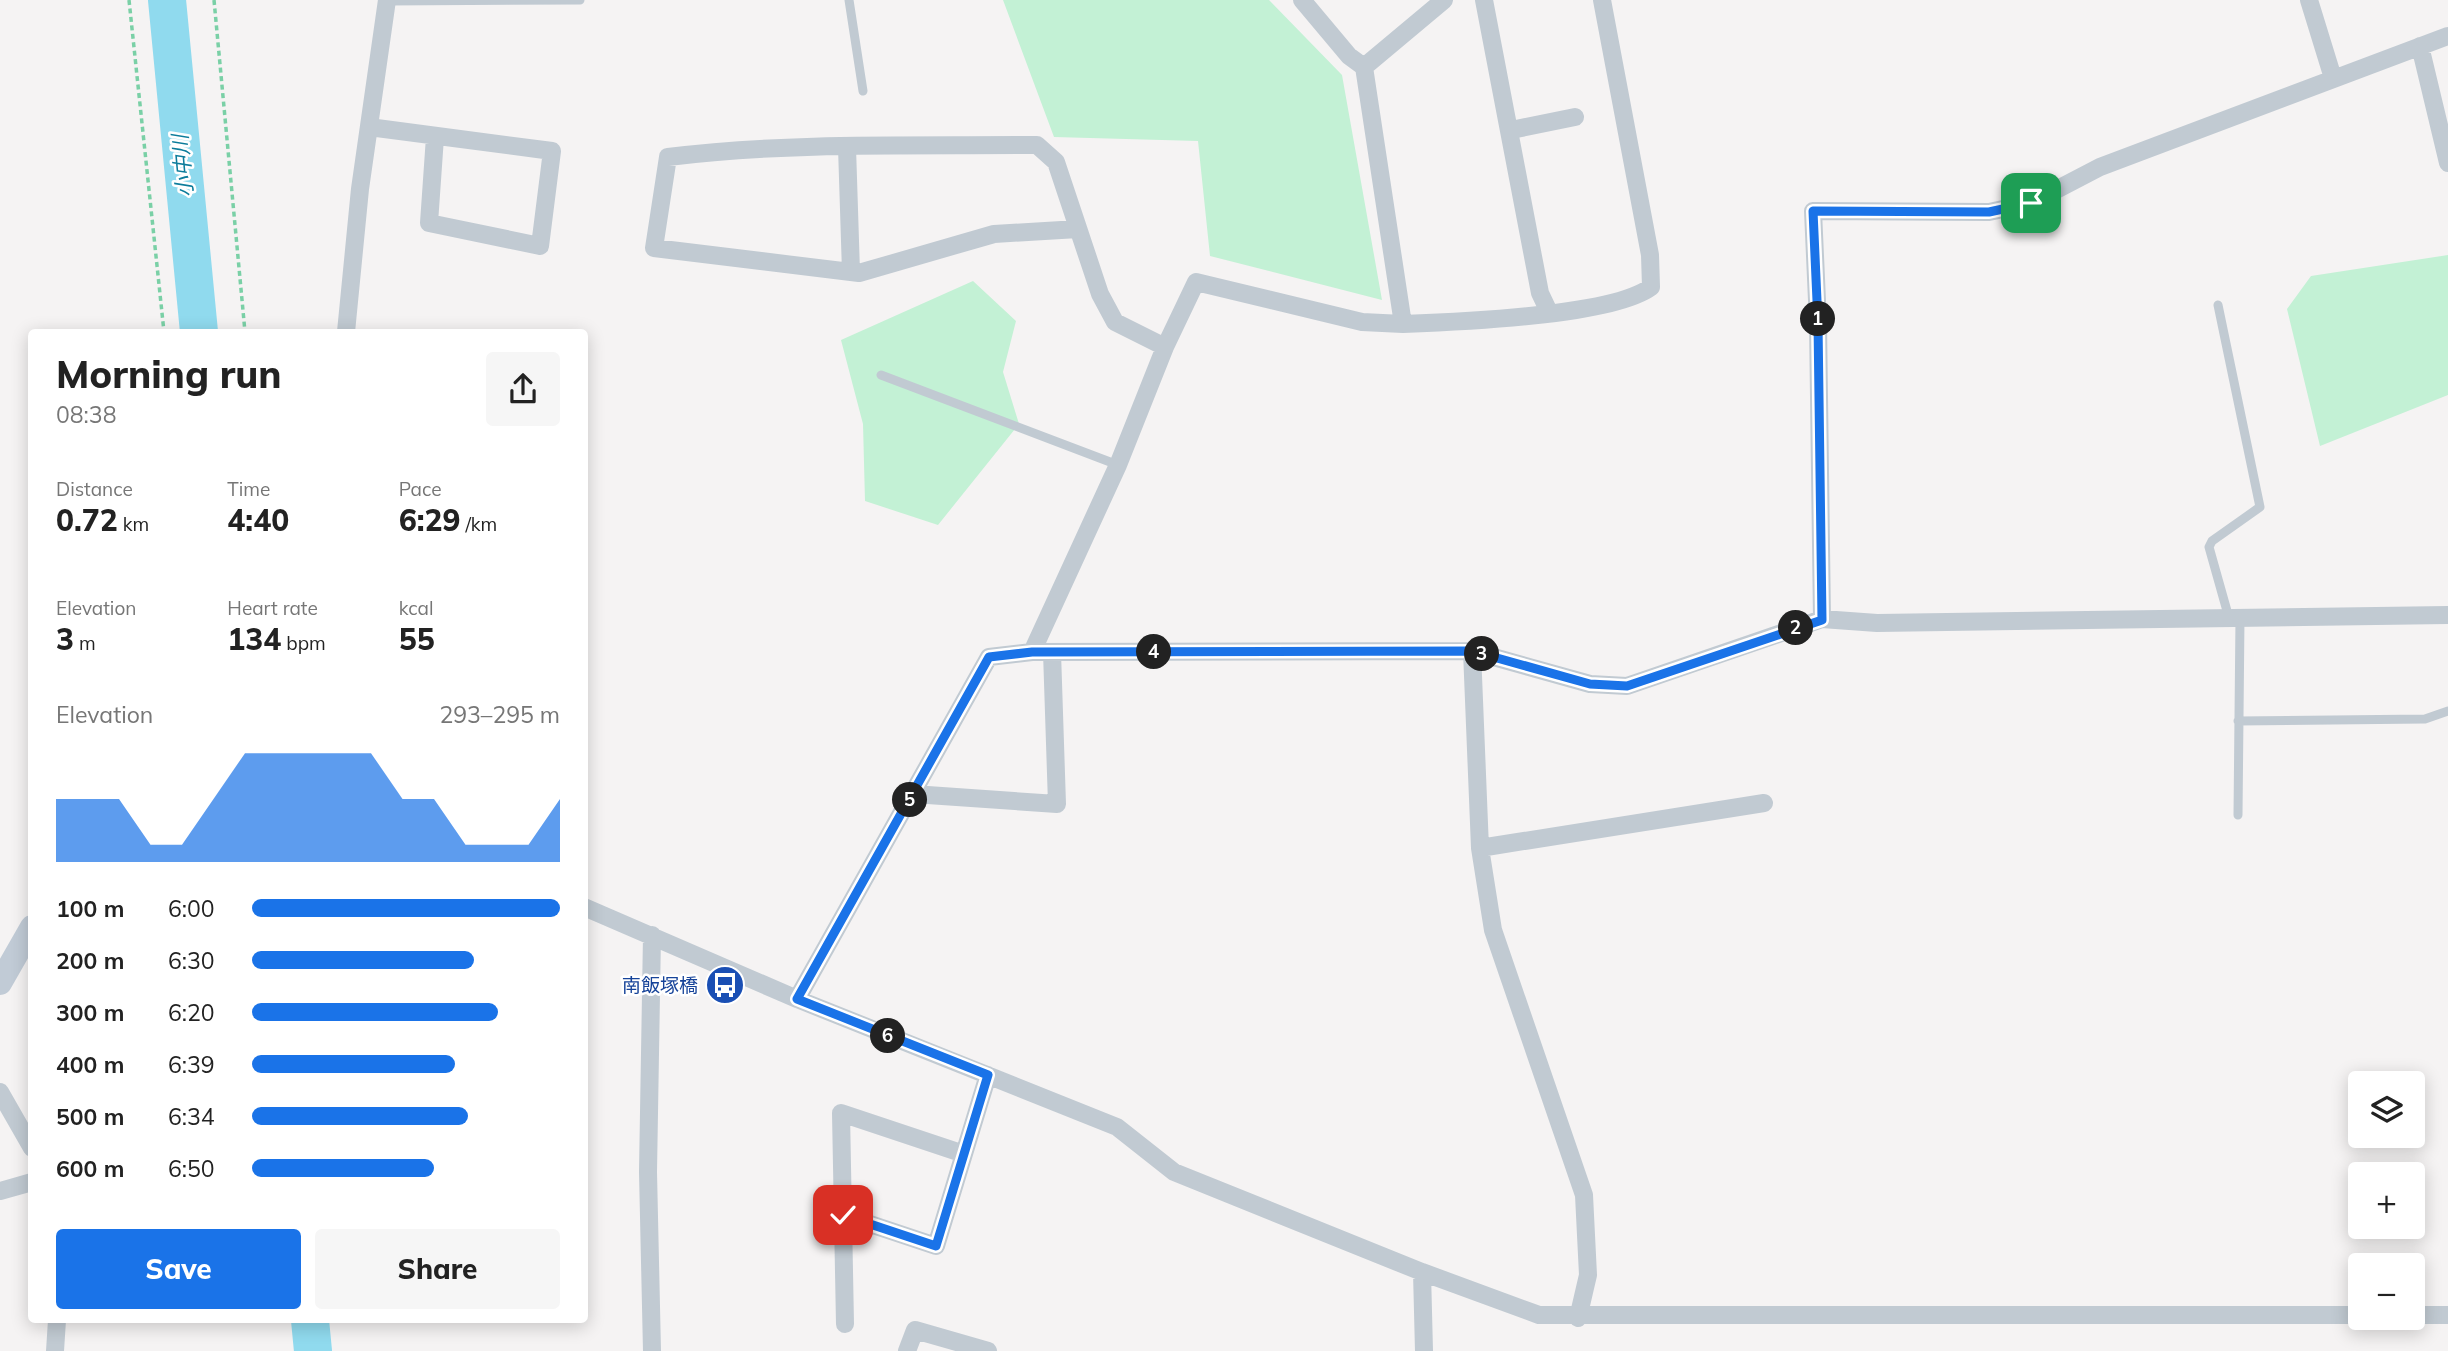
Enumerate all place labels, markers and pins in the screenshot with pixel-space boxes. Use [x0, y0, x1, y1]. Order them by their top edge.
pin [2001, 173, 2061, 233]
pin: 1 [1800, 302, 1836, 336]
pin: 2 [1778, 610, 1814, 646]
pin: 4 [1136, 634, 1172, 670]
pin: 3 [1464, 636, 1500, 672]
pin: 5 [892, 782, 928, 818]
bus stop icon: 南飯塚橋 [704, 964, 746, 1006]
place label: 南飯塚橋 [622, 973, 698, 997]
pin: 6 [870, 1018, 906, 1054]
pin [813, 1185, 873, 1245]

